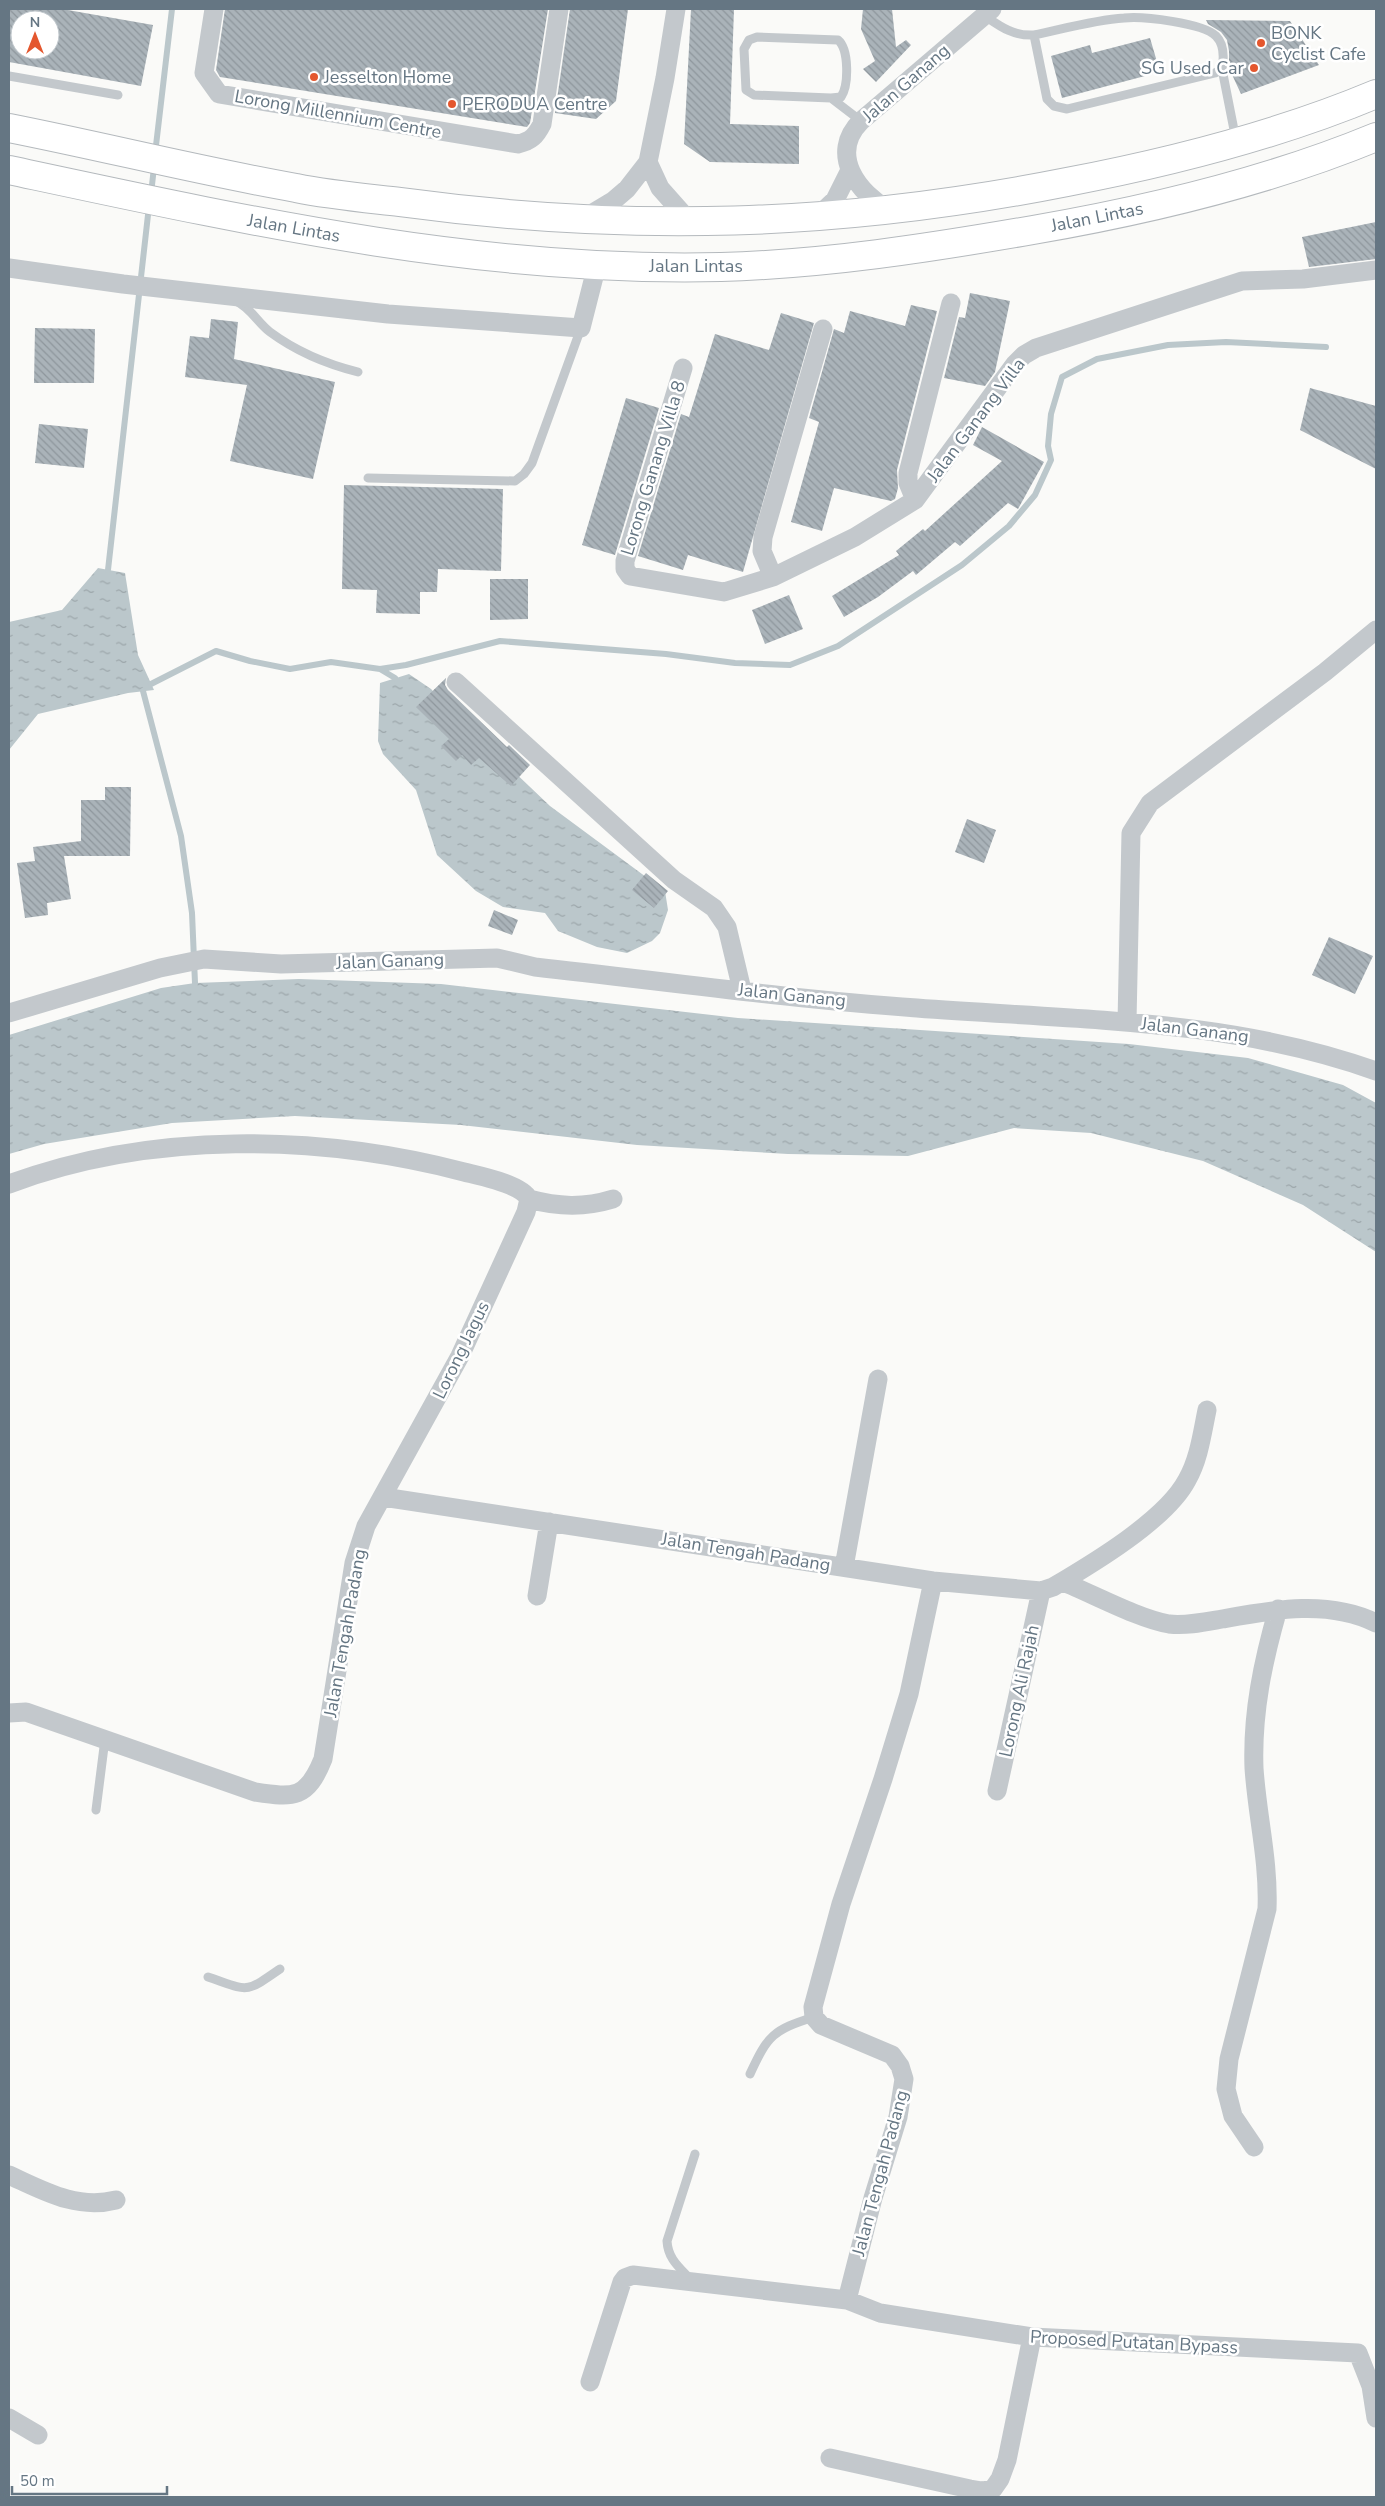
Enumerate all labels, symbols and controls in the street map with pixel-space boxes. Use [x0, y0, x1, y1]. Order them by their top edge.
north arrow [10, 10, 60, 60]
text: N [30, 13, 40, 32]
place label: BONK Cyclist Cafe [1271, 21, 1366, 66]
marker: BONK Cyclist Cafe [1255, 37, 1267, 49]
street label: Jalan Ganang [857, 38, 955, 128]
place label: SG Used Car [1141, 56, 1245, 80]
marker: SG Used Car [1248, 62, 1260, 74]
place label: Jesselton Home [323, 65, 451, 89]
marker: Jesselton Home [308, 71, 320, 83]
street label: Lorong Millennium Centre [233, 84, 443, 144]
place label: PERODUA Centre [462, 92, 607, 116]
marker: PERODUA Centre [446, 98, 458, 110]
street label: Jalan Lintas [1048, 196, 1145, 238]
street label: Jalan Lintas [245, 208, 342, 248]
street label: Jalan Lintas [648, 254, 743, 278]
street label: Jalan Ganang Villa [921, 353, 1031, 488]
street label: Lorong Ganang Villa 8 [615, 378, 691, 558]
street label: Jalan Ganang [334, 947, 445, 975]
street label: Jalan Ganang [736, 977, 847, 1013]
street label: Jalan Ganang [1139, 1011, 1250, 1049]
street label: Lorong Jagus [427, 1297, 495, 1403]
street label: Jalan Tengah Padang [659, 1527, 832, 1577]
street label: Jalan Tengah Padang [318, 1547, 372, 1720]
street label: Lorong Ali Rajah [993, 1623, 1045, 1759]
street label: Jalan Tengah Padang [846, 2087, 914, 2259]
street label: Proposed Putatan Bypass [1029, 2325, 1239, 2359]
scale bar [12, 2464, 168, 2496]
text: 50 m [20, 2471, 55, 2491]

